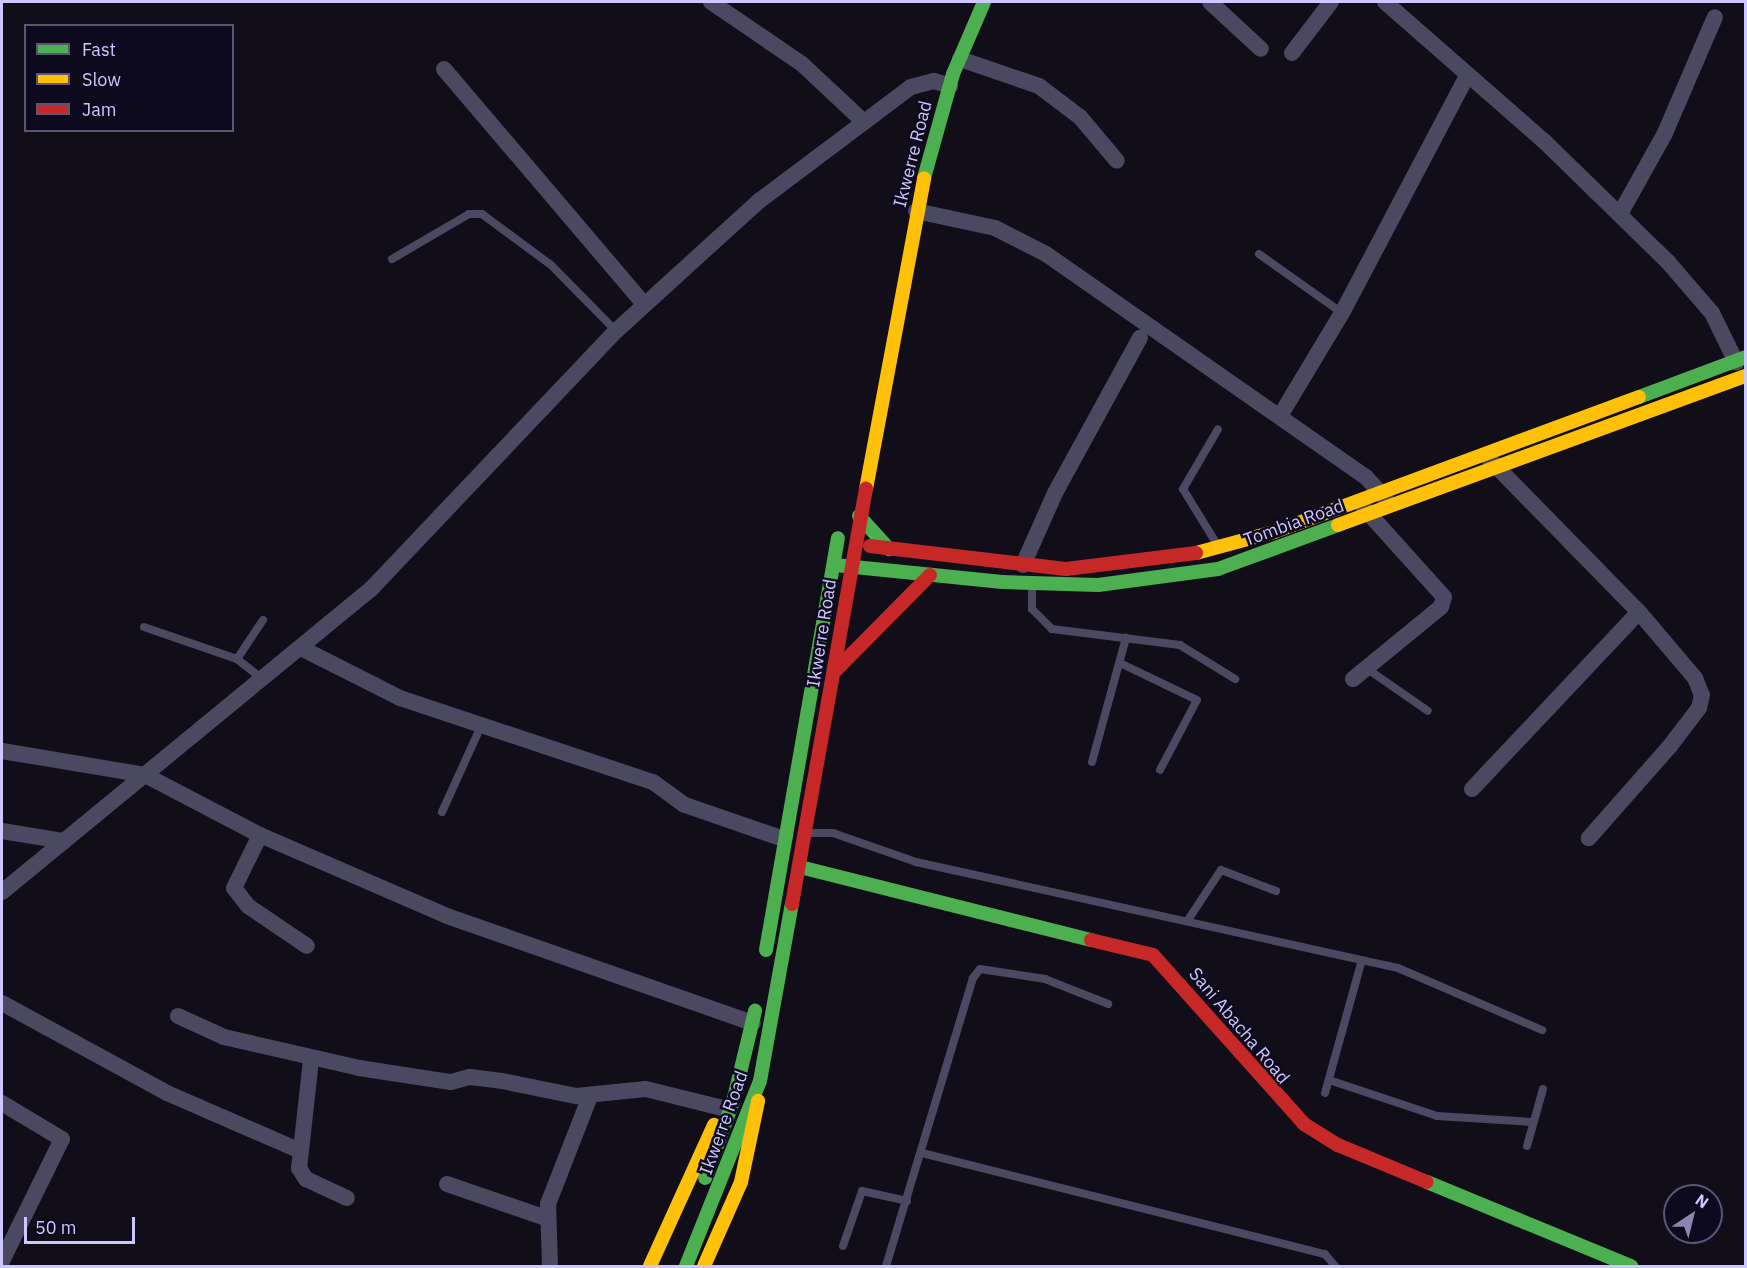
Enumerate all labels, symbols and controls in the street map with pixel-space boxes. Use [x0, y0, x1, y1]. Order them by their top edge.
legend [24, 24, 234, 132]
text: Fast [82, 38, 116, 61]
text: Slow [82, 68, 121, 91]
text: Jam [82, 98, 117, 121]
street label: Ikwerre Road [889, 99, 937, 209]
street label: Tombia Road [1241, 495, 1347, 551]
street label: Ikwerre Road [803, 578, 841, 688]
street label: Sani Abacha Road [1184, 963, 1294, 1089]
street label: Ikwerre Road [695, 1068, 753, 1178]
north arrow [1663, 1184, 1723, 1244]
text: N [1692, 1189, 1713, 1212]
scale bar [27, 1205, 138, 1243]
text: 50 m [35, 1216, 77, 1239]

